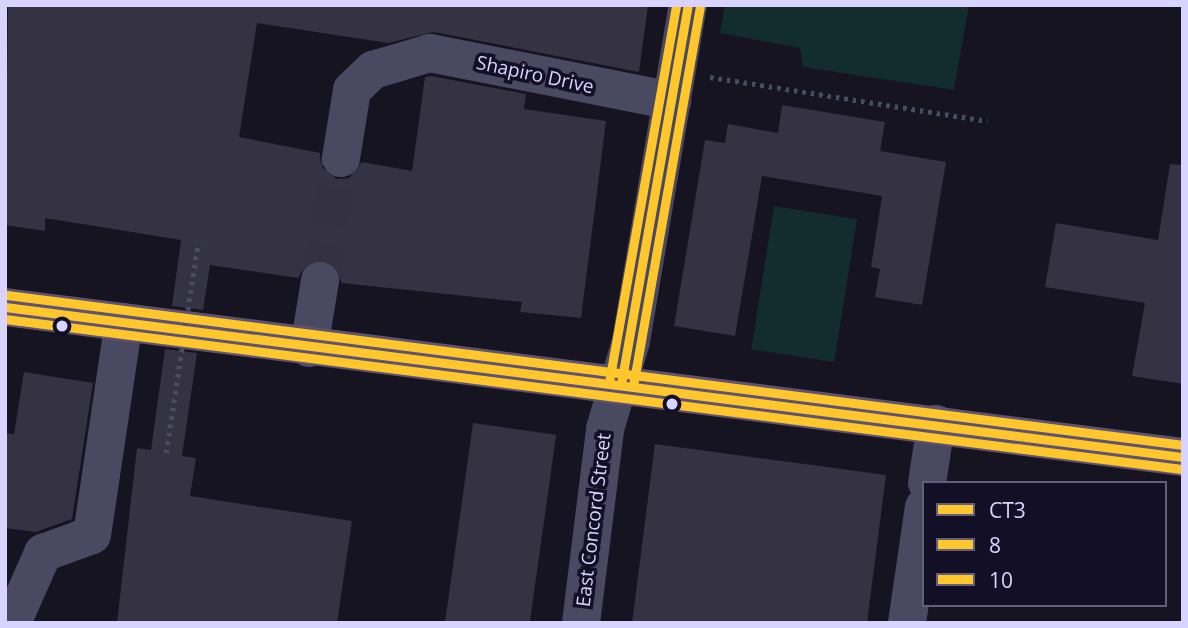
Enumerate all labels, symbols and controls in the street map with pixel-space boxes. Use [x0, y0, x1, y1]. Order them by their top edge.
street label: Shapiro Drive [474, 51, 596, 99]
unlabelled marker [55, 319, 69, 333]
unlabelled marker [665, 397, 679, 411]
street label: East Concord Street [572, 432, 616, 608]
legend [922, 481, 1167, 607]
text: CT3 [989, 496, 1026, 524]
text: 8 [989, 531, 1001, 559]
text: 10 [989, 566, 1013, 594]

